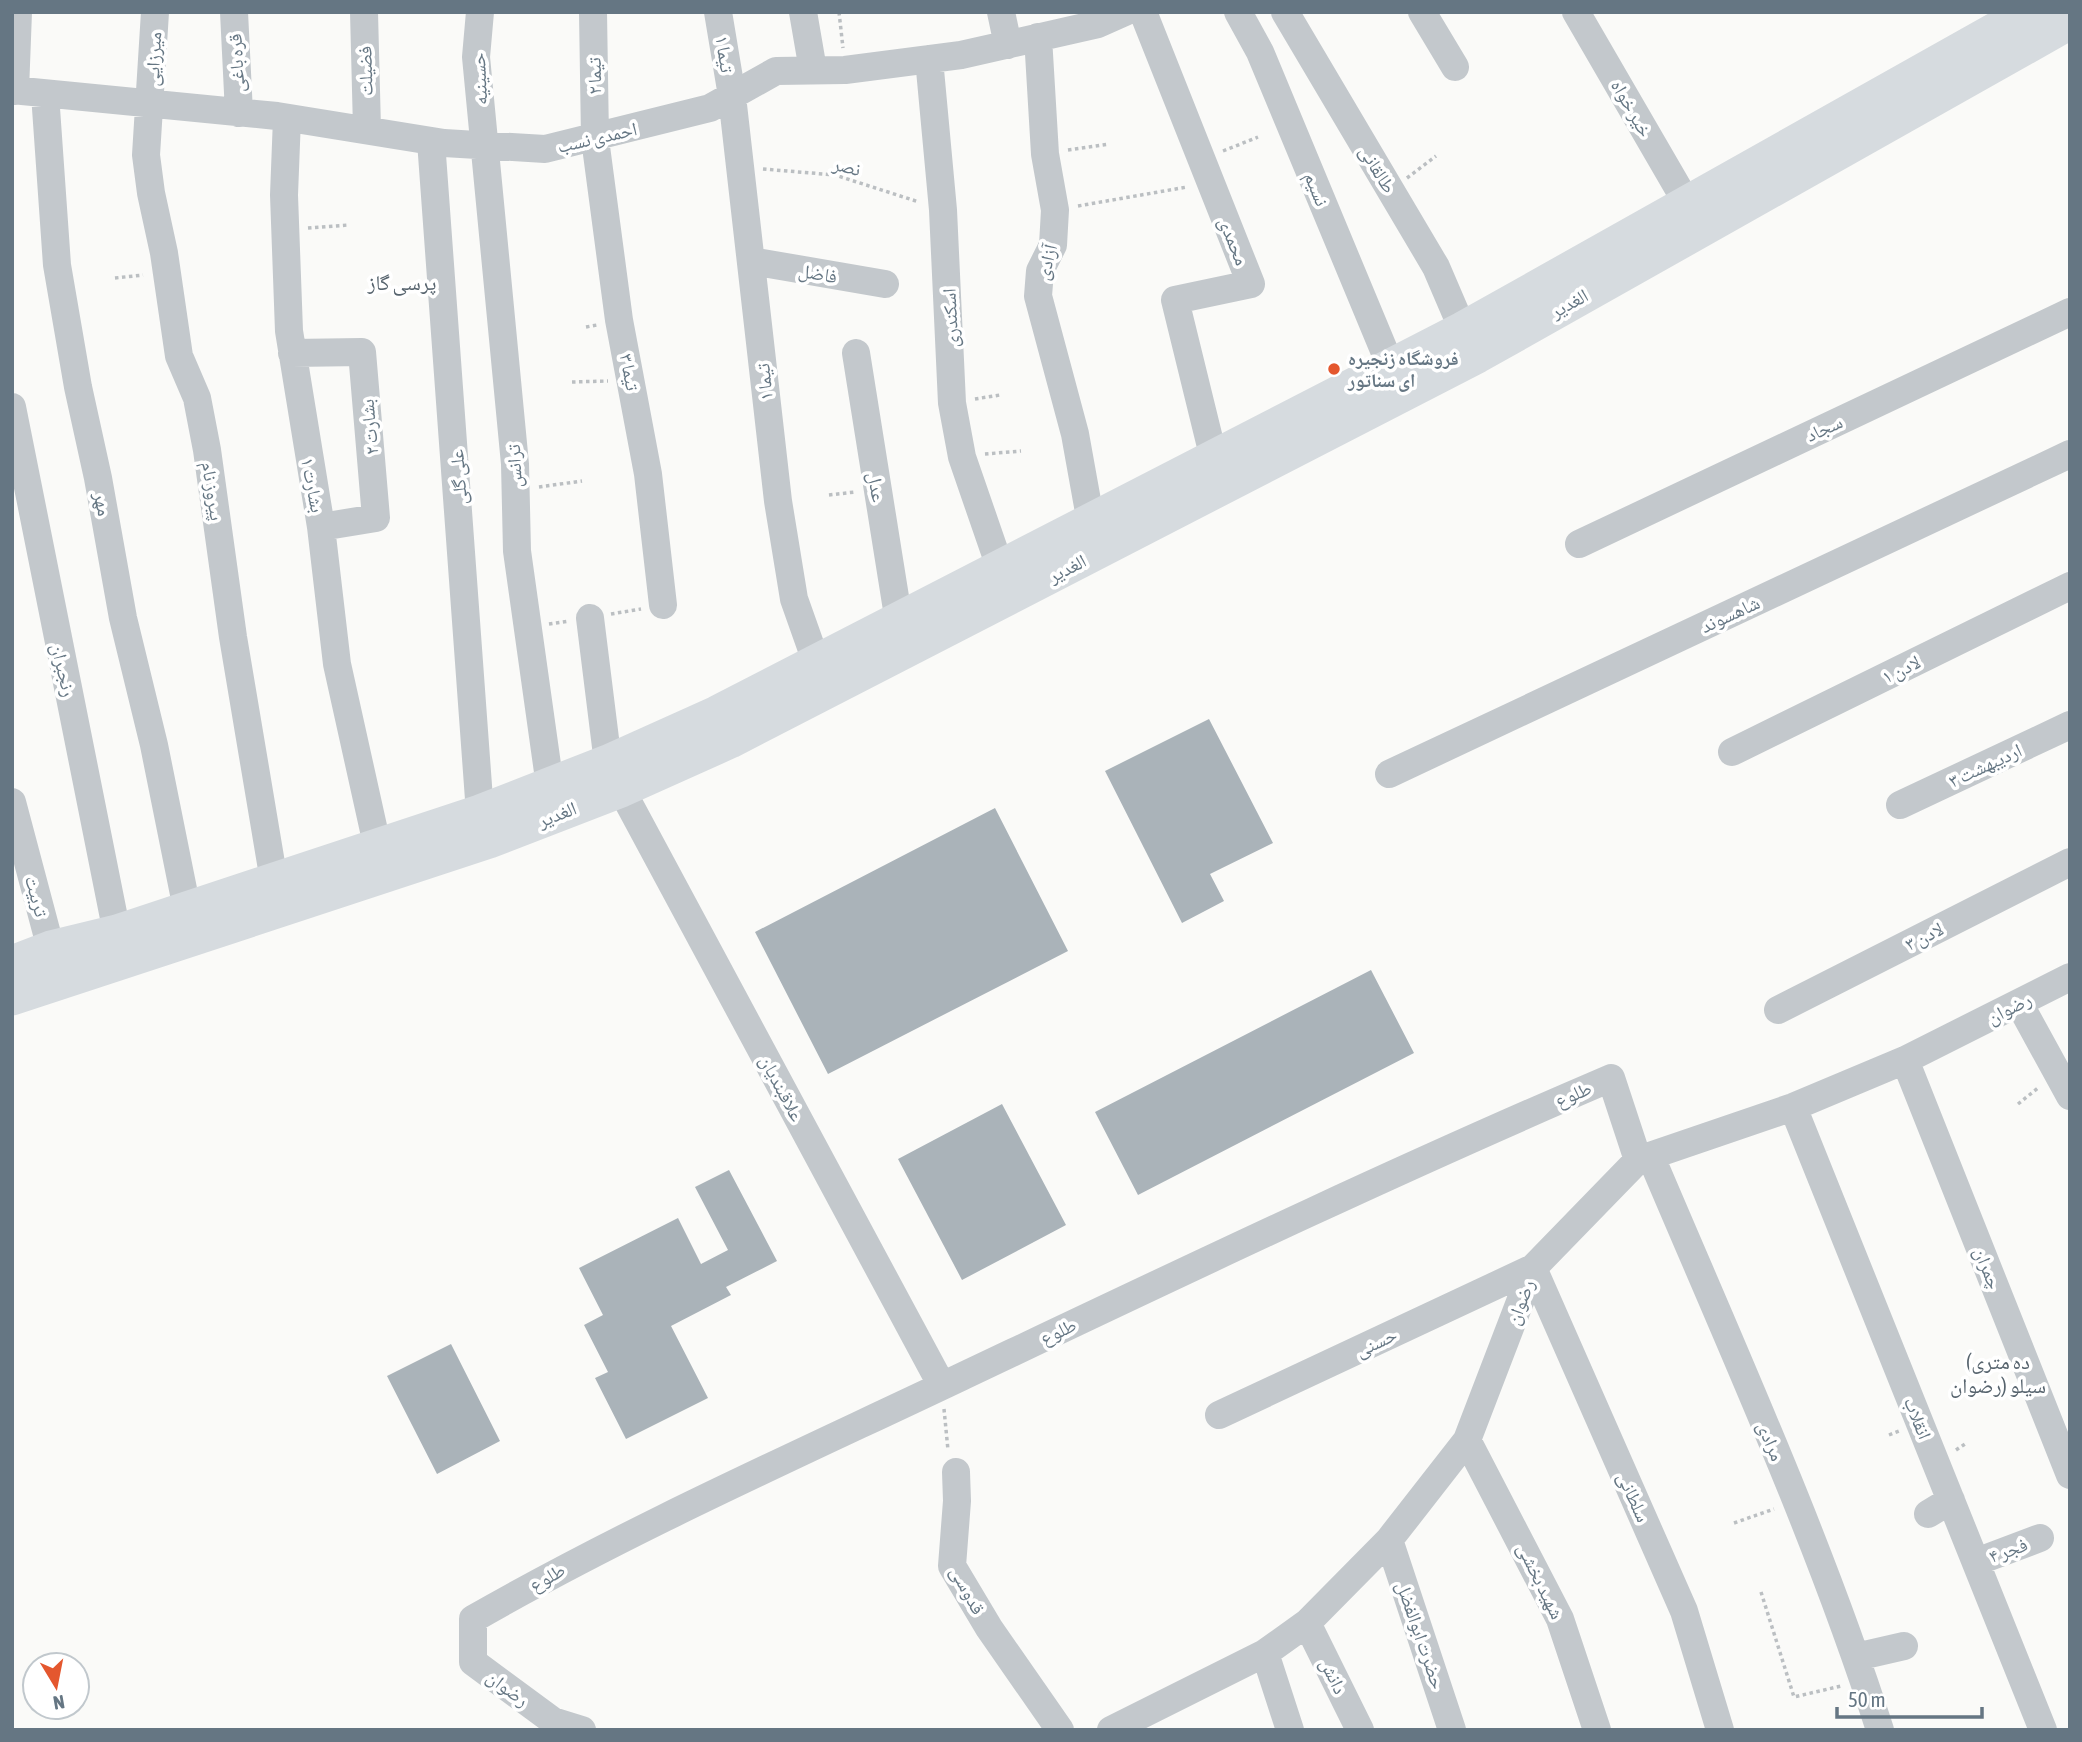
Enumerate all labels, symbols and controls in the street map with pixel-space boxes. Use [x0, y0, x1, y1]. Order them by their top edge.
street label: میرزایی [141, 31, 166, 87]
street label: قره باغی [223, 33, 250, 93]
street label: ۱ تیما [711, 34, 739, 75]
street label: فضیلت [353, 46, 377, 96]
street label: حسینیه [467, 52, 492, 106]
street label: تیما ۲ [583, 57, 606, 95]
street label: خیر خواه [1606, 75, 1657, 141]
street label: احمدی نسب [555, 117, 639, 158]
street label: طالقانی [1354, 141, 1401, 197]
street label: نصر [830, 152, 863, 181]
street label: نسیم [1298, 169, 1334, 210]
street label: محمدی [1214, 214, 1254, 269]
street label: آزادی [1031, 241, 1063, 282]
street label: فاضل [797, 259, 839, 288]
district label: پرسی گاز [367, 270, 436, 296]
street label: الغدیر [1545, 284, 1592, 324]
street label: اسکندری [937, 288, 964, 348]
place label: فروشگاه زنجیره ای سناتور [1347, 347, 1459, 392]
street label: تیما ۳ [615, 352, 644, 393]
marker: فروشگاه زنجیره ای سناتور [1326, 361, 1342, 377]
street label: تیما ۱ [751, 362, 777, 402]
street label: بشارت ۲ [356, 398, 383, 456]
street label: سجاد [1802, 410, 1846, 446]
street label: ترانس [502, 443, 527, 488]
street label: علی گلی [445, 448, 472, 505]
street label: بشارت ۱ [296, 456, 329, 515]
street label: پیروز نام [195, 460, 228, 522]
street label: عدل [863, 471, 890, 504]
street label: مهر [89, 489, 116, 518]
street label: الغدیر [1043, 549, 1090, 588]
street label: شاهسوند [1697, 591, 1763, 638]
street label: رنجبران [46, 641, 81, 699]
street label: لادن ۱ [1878, 650, 1924, 689]
street label: اردیبهشت ۳ [1945, 738, 2026, 792]
street label: الغدیر [534, 797, 580, 833]
street label: تربیت [20, 873, 53, 920]
street label: لادن ۳ [1901, 917, 1947, 956]
street label: رضوان [1983, 988, 2035, 1029]
street label: علاقبندیان [755, 1051, 809, 1126]
street label: طلوع [1551, 1077, 1595, 1112]
street label: چمران [1969, 1244, 2006, 1293]
street label: رضوان [1501, 1276, 1540, 1328]
street label: طلوع [1036, 1313, 1080, 1350]
street label: حسنی [1352, 1323, 1401, 1362]
district label: (ده متری سیلو (رضوان [1950, 1349, 2046, 1398]
street label: انقلاب [1899, 1394, 1936, 1442]
street label: مرادی [1752, 1418, 1789, 1464]
street label: سلطانی [1612, 1469, 1655, 1526]
street label: فجر ۴ [1986, 1533, 2031, 1568]
street label: شهید بخشی [1512, 1539, 1569, 1623]
street label: طلوع [525, 1558, 569, 1597]
street label: قدوسی [945, 1562, 990, 1618]
street label: حضرت ابوالفضل [1391, 1578, 1450, 1692]
north arrow [21, 1651, 91, 1721]
street label: دانش [1315, 1655, 1352, 1698]
street label: رضوان [482, 1665, 533, 1712]
scale bar [1837, 1676, 1982, 1720]
text: 50 m [1848, 1687, 1886, 1711]
text: N [52, 1691, 66, 1715]

